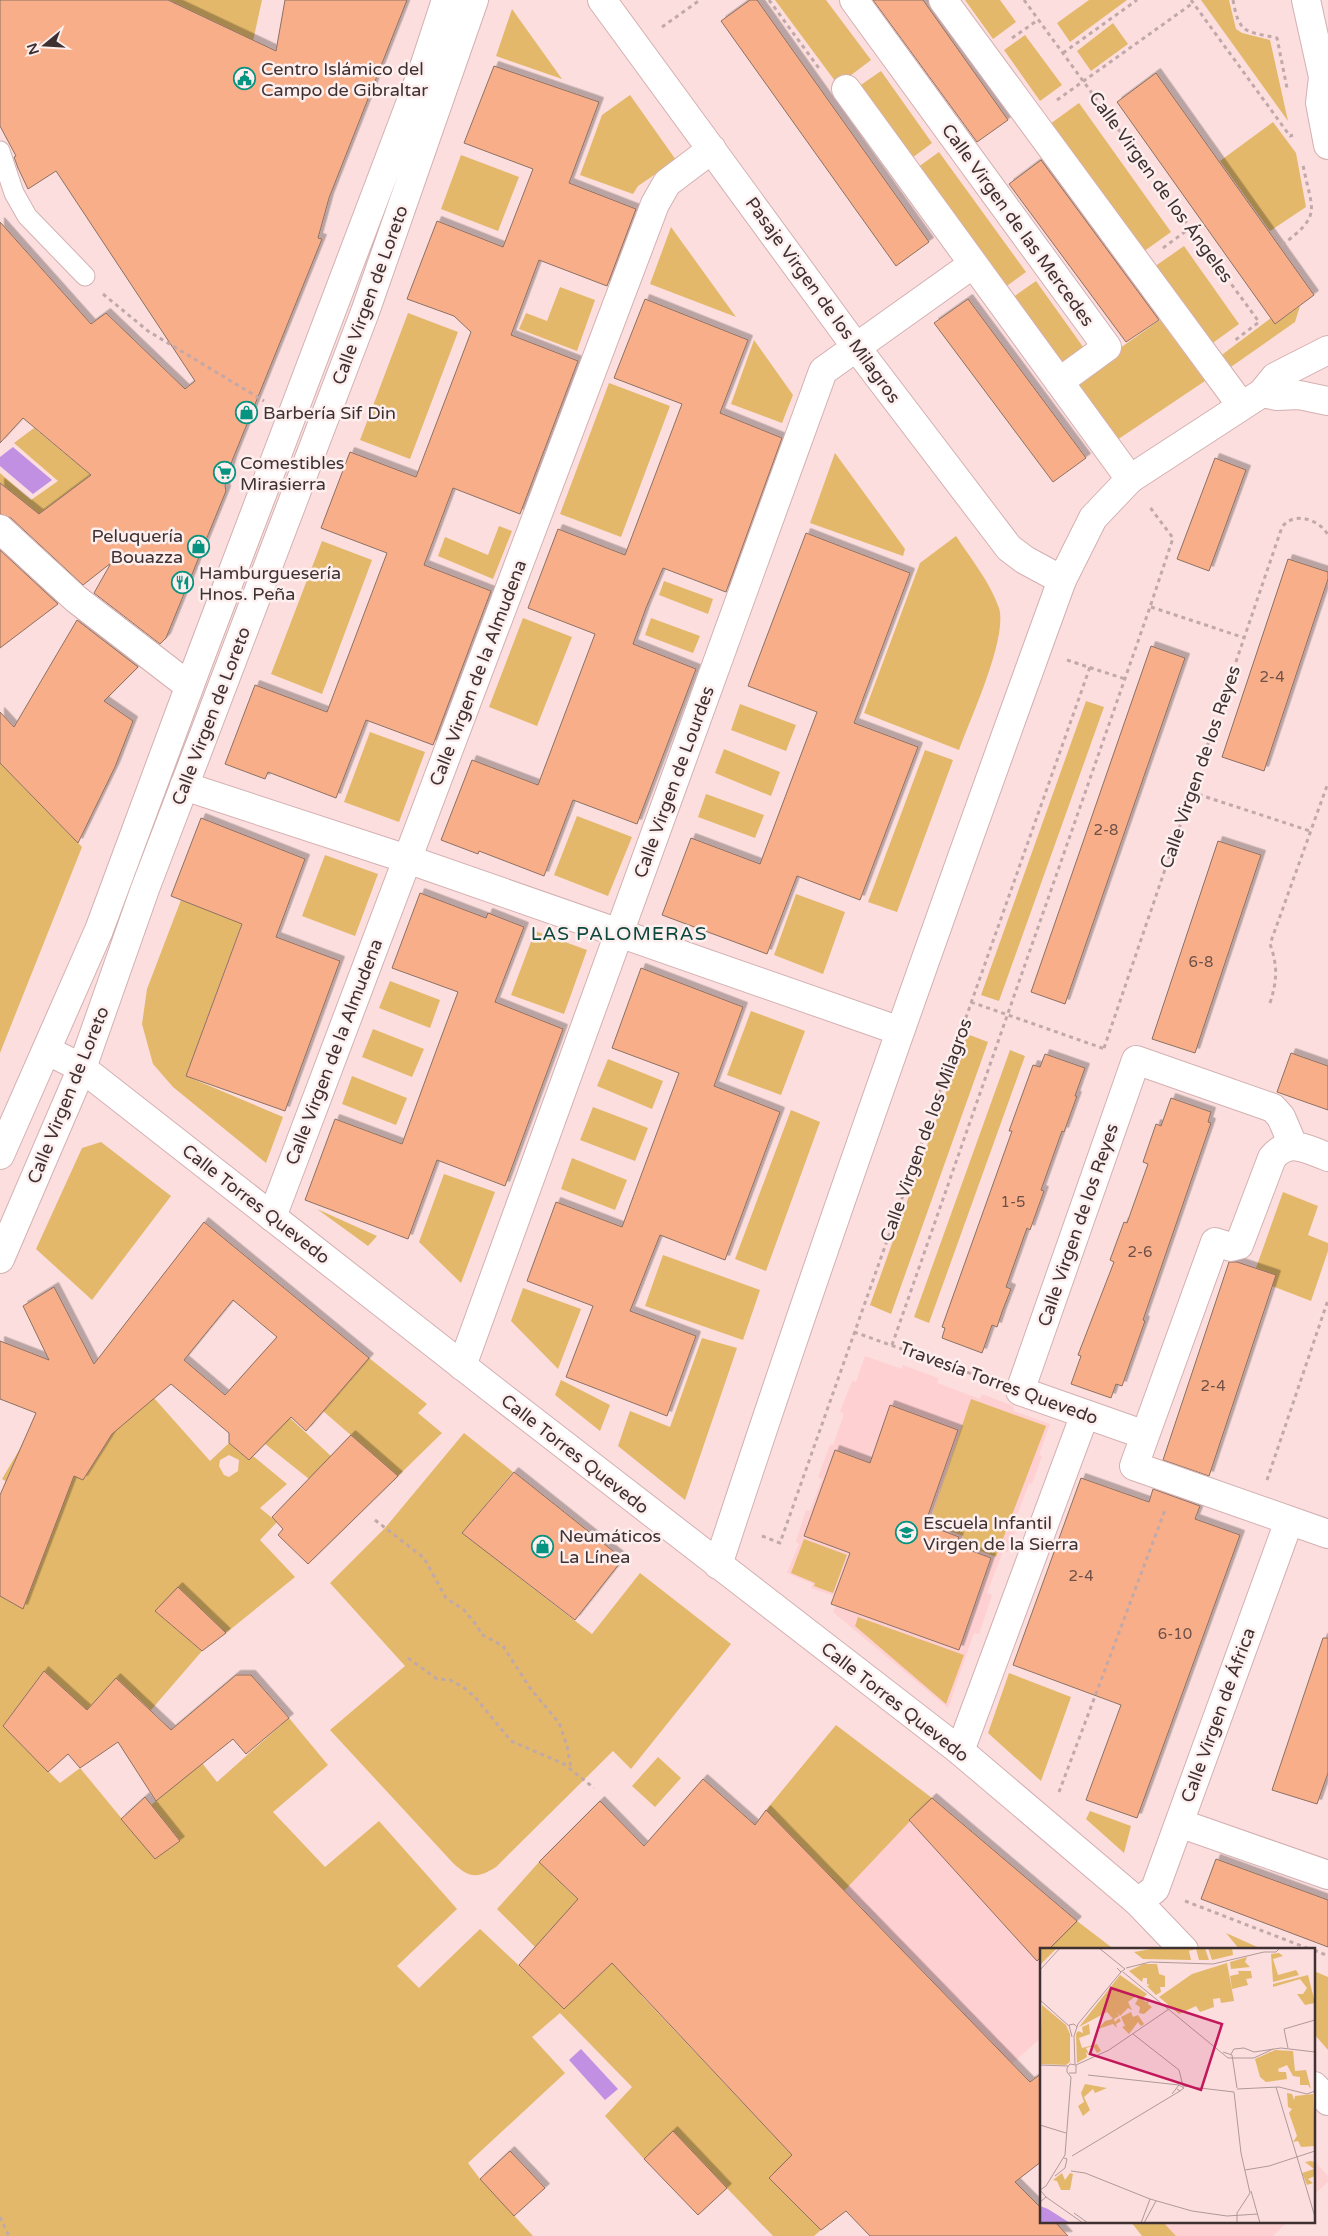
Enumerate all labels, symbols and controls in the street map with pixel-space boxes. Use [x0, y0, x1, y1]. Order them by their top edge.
north arrow [20, 20, 70, 70]
text: N [23, 41, 43, 57]
place label: Centro Islámico del Campo de Gibraltar [261, 58, 428, 101]
public building icon: Centro Islámico del Campo de Gibraltar [233, 67, 257, 91]
street label: Calle Virgen de los Ángeles [1084, 87, 1238, 287]
street label: Calle Virgen de las Mercedes [937, 119, 1099, 331]
street label: Pasaje Virgen de los Milagros [741, 193, 905, 407]
street label: Calle Virgen de Loreto [327, 202, 413, 388]
shop icon: Barbería Sif Din [235, 401, 259, 425]
place label: Barbería Sif Din [263, 402, 396, 424]
place label: Comestibles Mirasierra [240, 452, 344, 495]
supermarket icon: Comestibles Mirasierra [212, 461, 236, 485]
place label: Peluquería Bouazza [92, 525, 183, 568]
shop icon: Peluquería Bouazza [187, 534, 211, 558]
street label: Calle Virgen de la Almudena [425, 557, 531, 789]
place label: Hamburguesería Hnos. Peña [199, 562, 341, 605]
restaurant icon: Hamburguesería Hnos. Peña [171, 571, 195, 595]
street label: Calle Virgen de Loreto [167, 624, 255, 808]
street label: Calle Virgen de los Reyes [1155, 663, 1245, 871]
house number: 2-4 [1259, 668, 1285, 686]
street label: Calle Virgen de Lourdes [629, 683, 719, 881]
house number: 2-8 [1094, 821, 1118, 839]
district label: LAS PALOMERAS [531, 923, 707, 945]
street label: Calle Virgen de la Almudena [281, 936, 387, 1168]
house number: 6-8 [1189, 953, 1213, 971]
street label: Calle Virgen de Loreto [22, 1003, 114, 1187]
street label: Calle Virgen de los Milagros [875, 1015, 977, 1245]
street label: Calle Virgen de los Reyes [1033, 1121, 1123, 1329]
street label: Calle Torres Quevedo [178, 1139, 334, 1269]
house number: 1-5 [1001, 1193, 1025, 1211]
house number: 2-6 [1128, 1243, 1152, 1261]
street label: Travesía Torres Quevedo [897, 1337, 1101, 1429]
house number: 2-4 [1200, 1377, 1226, 1395]
street label: Calle Torres Quevedo [497, 1389, 653, 1519]
place label: Escuela Infantil Virgen de la Sierra [923, 1512, 1079, 1555]
school or university icon: Escuela Infantil Virgen de la Sierra [895, 1521, 919, 1545]
place label: Neumáticos La Línea [559, 1525, 661, 1568]
shop icon: Neumáticos La Línea [531, 1534, 555, 1558]
house number: 2-4 [1068, 1567, 1094, 1585]
house number: 6-10 [1158, 1625, 1192, 1643]
street label: Calle Virgen de África [1176, 1625, 1260, 1805]
street label: Calle Torres Quevedo [817, 1637, 973, 1767]
inset map [1040, 1948, 1316, 2224]

